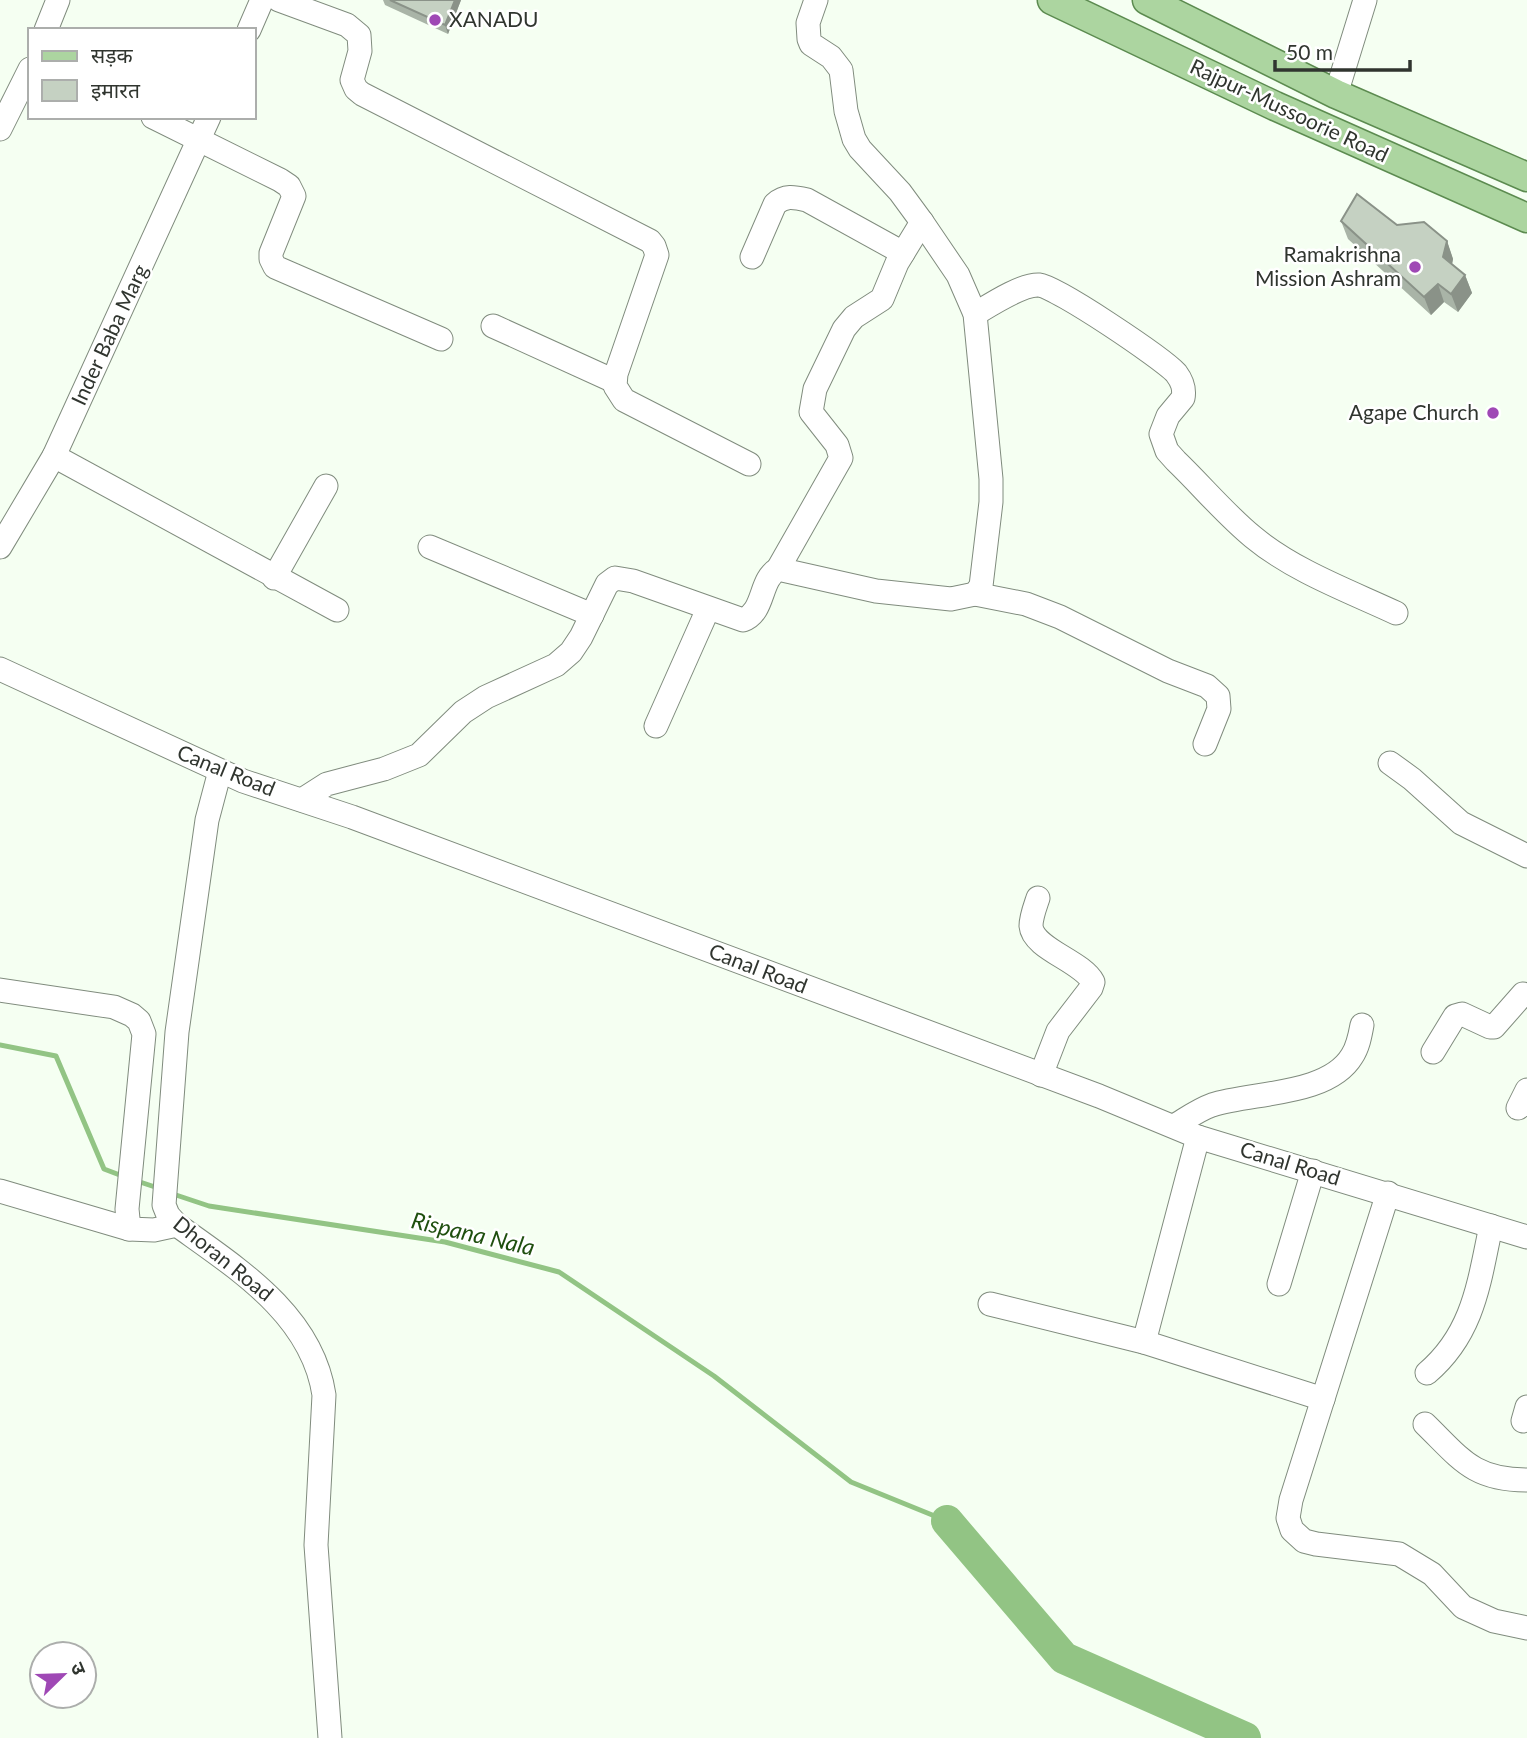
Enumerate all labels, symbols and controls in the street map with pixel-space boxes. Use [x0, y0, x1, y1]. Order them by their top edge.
place label: XANADU [449, 6, 539, 31]
marker: XANADU [427, 12, 443, 28]
legend [28, 28, 256, 119]
scale bar [1275, 28, 1410, 72]
text: 50 m [1286, 39, 1333, 64]
text: सड़क [91, 42, 133, 67]
street label: Rajpur-Mussoorie Road [1187, 53, 1393, 167]
text: इमारत [91, 77, 141, 102]
place label: Ramakrishna Mission Ashram [1255, 241, 1401, 290]
marker: Ramakrishna Mission Ashram [1407, 259, 1423, 275]
street label: Inder Baba Marg [65, 260, 152, 409]
place label: Agape Church [1349, 399, 1479, 424]
marker: Agape Church [1485, 405, 1501, 421]
street label: Canal Road [174, 739, 279, 801]
street label: Canal Road [706, 937, 811, 998]
street label: Canal Road [1237, 1135, 1344, 1190]
water label: Rispana Nala [409, 1205, 538, 1261]
street label: Dhoran Road [169, 1210, 279, 1306]
north arrow [28, 1640, 98, 1710]
text: उ [66, 1659, 92, 1679]

